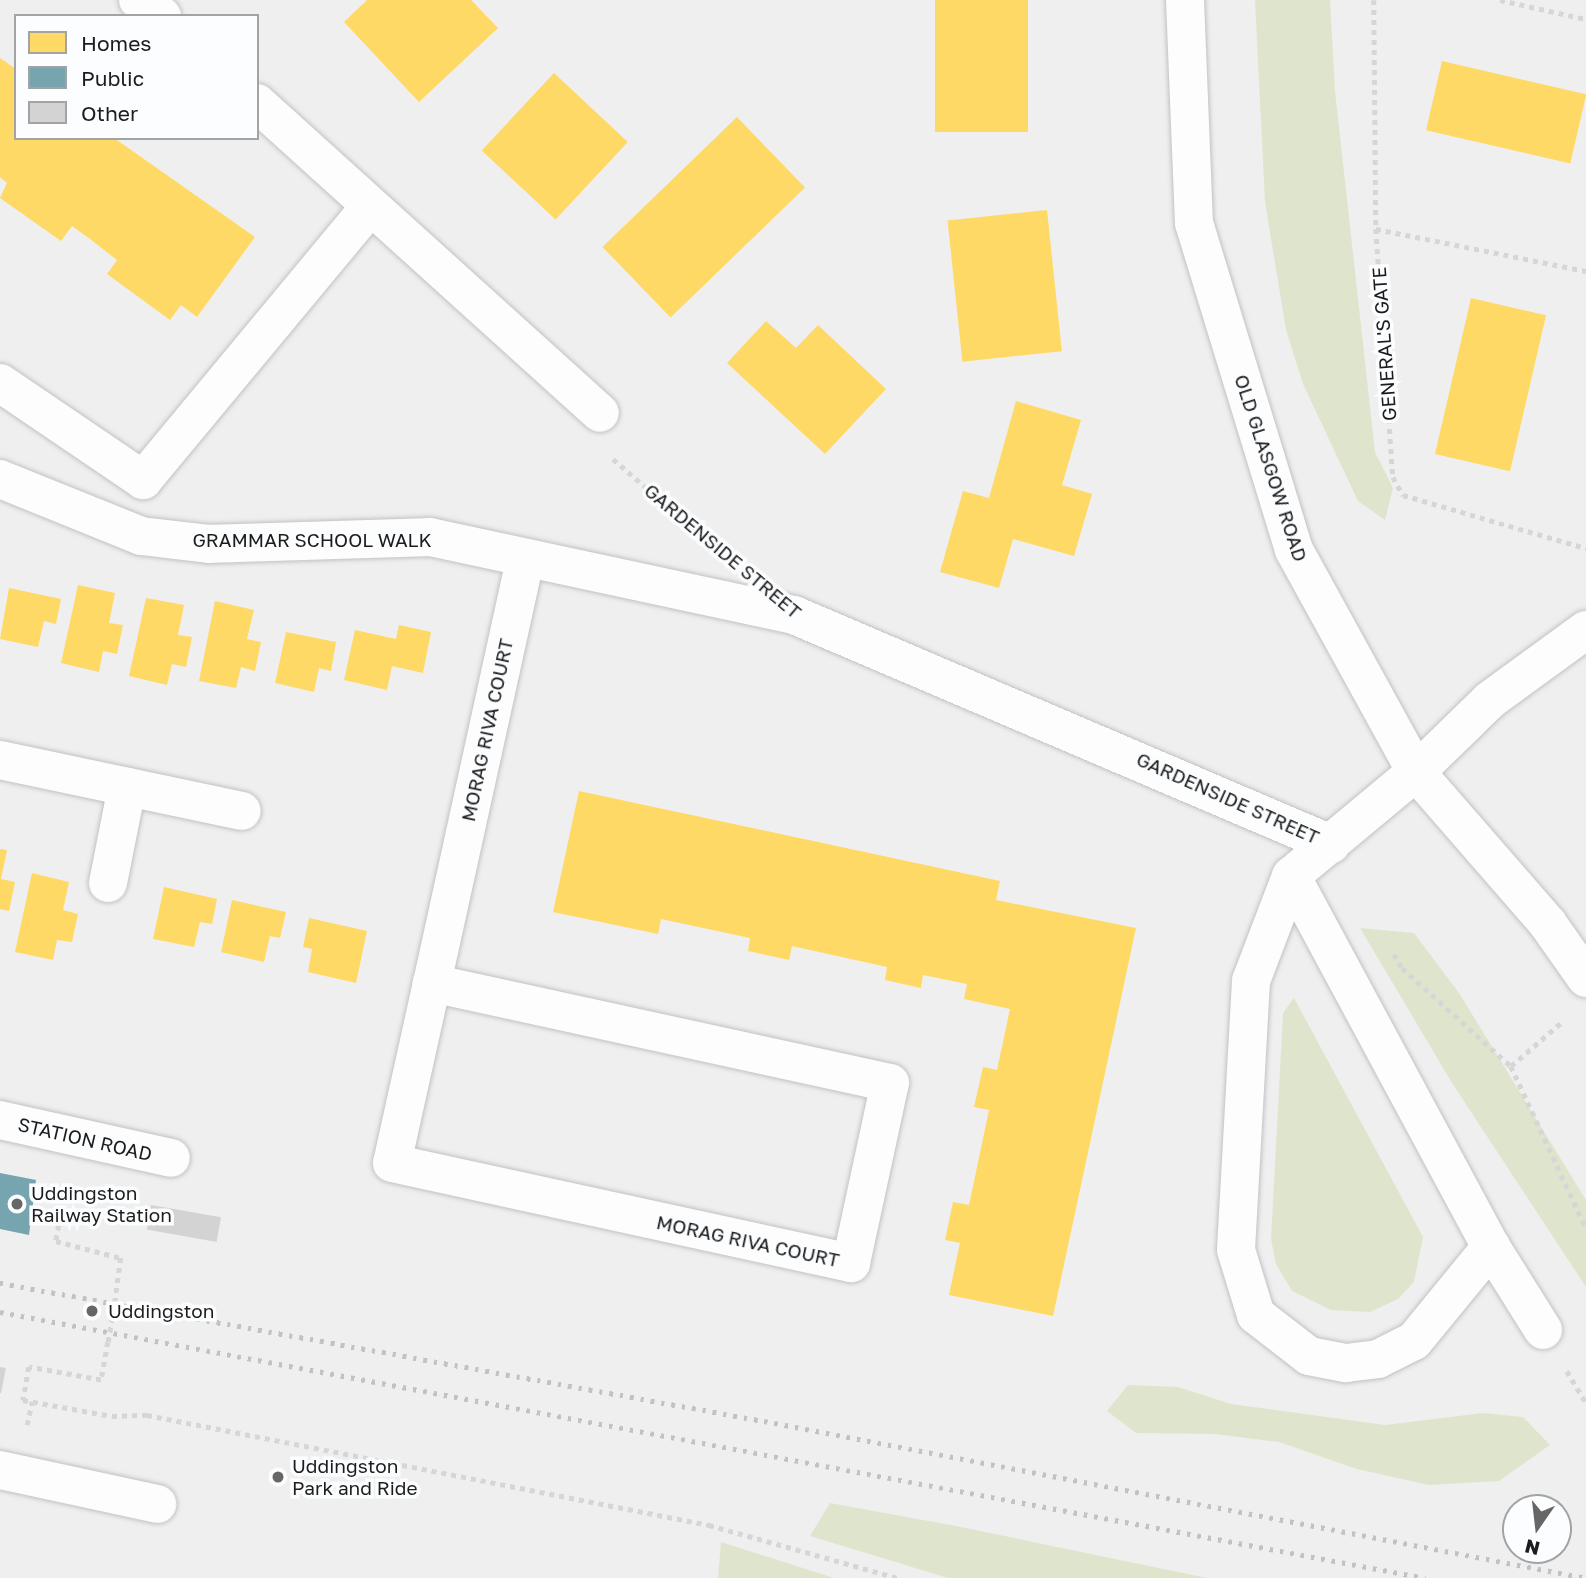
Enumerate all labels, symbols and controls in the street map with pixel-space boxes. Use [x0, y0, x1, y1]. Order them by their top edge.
legend [14, 14, 259, 140]
text: Homes [81, 30, 151, 56]
text: Public [81, 65, 144, 91]
text: Other [81, 100, 138, 126]
street label: GENERAL'S GATE [1367, 266, 1401, 422]
street label: OLD GLASGOW ROAD [1230, 372, 1312, 564]
street label: GARDENSIDE STREET [640, 479, 806, 623]
street label: GRAMMAR SCHOOL WALK [192, 529, 432, 551]
street label: MORAG RIVA COURT [456, 636, 518, 824]
street label: GARDENSIDE STREET [1133, 747, 1323, 849]
street label: STATION ROAD [16, 1112, 154, 1166]
place label: Uddingston Railway Station [31, 1182, 172, 1226]
marker: Uddingston Railway Station [9, 1196, 25, 1212]
street label: MORAG RIVA COURT [654, 1210, 842, 1272]
place label: Uddingston [108, 1300, 214, 1322]
marker: Uddingston [82, 1301, 102, 1321]
place label: Uddingston Park and Ride [292, 1455, 417, 1499]
marker: Uddingston Park and Ride [270, 1469, 286, 1485]
north arrow [1502, 1494, 1572, 1564]
text: N [1522, 1535, 1542, 1561]

